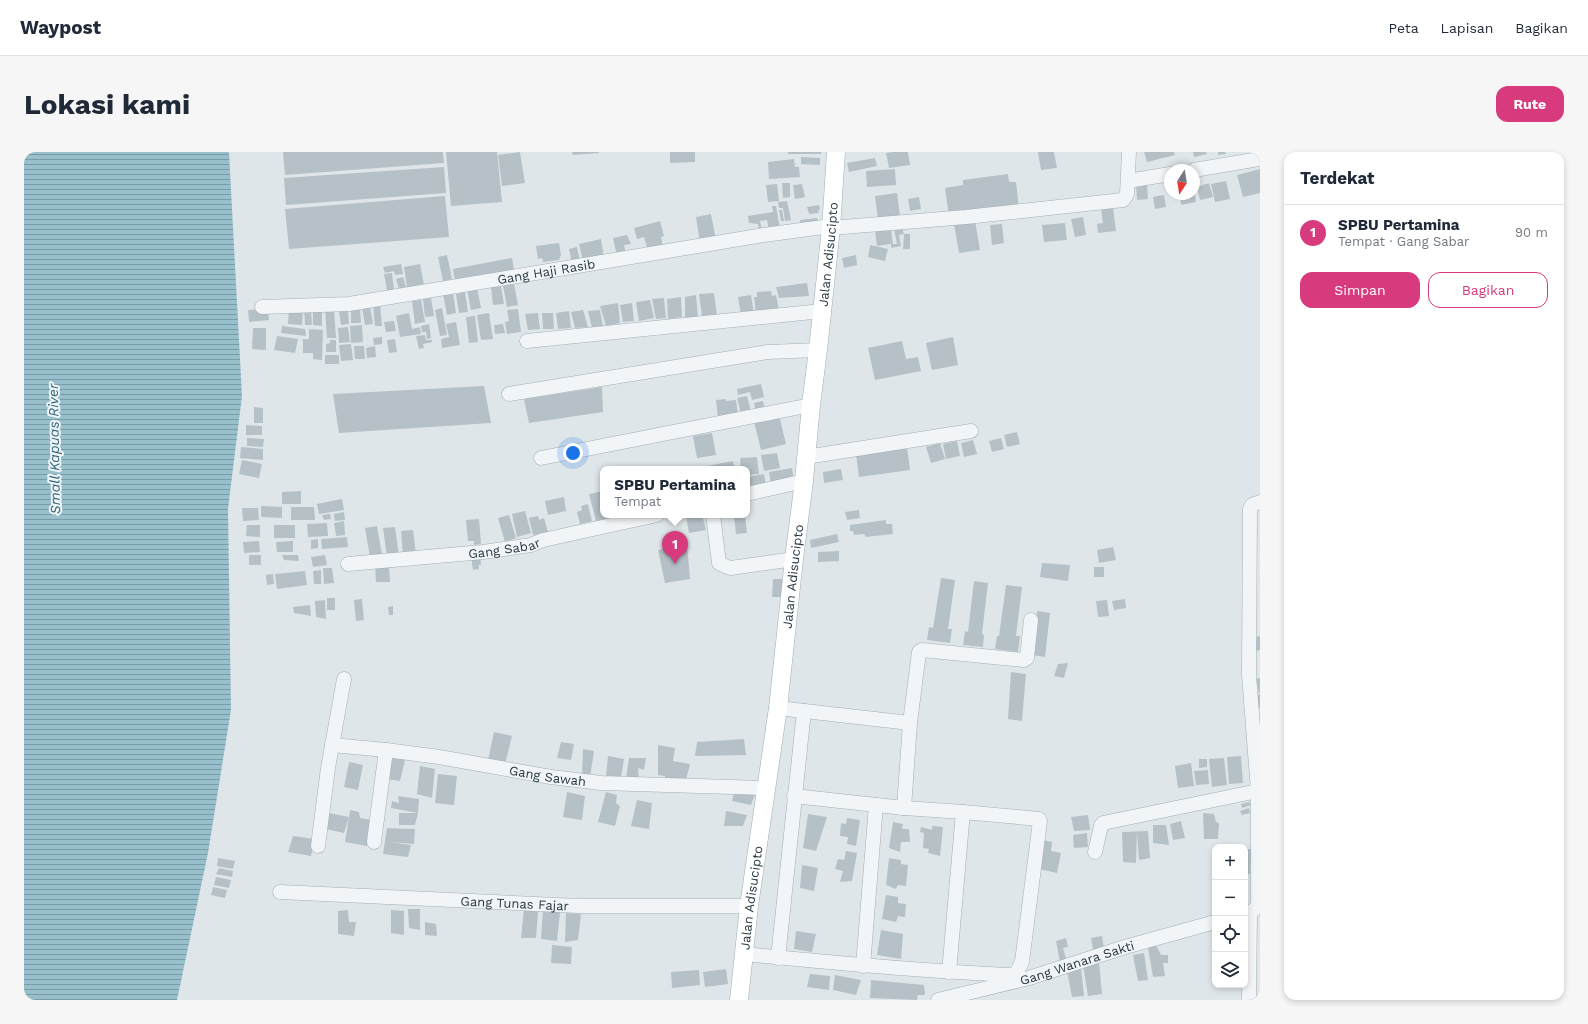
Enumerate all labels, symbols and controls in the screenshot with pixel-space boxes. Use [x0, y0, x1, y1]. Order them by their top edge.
text: Waypost [20, 16, 101, 39]
text: Peta [1389, 20, 1419, 36]
text: Lapisan [1441, 20, 1493, 36]
text: Bagikan [1515, 20, 1568, 36]
button: Rute [1496, 86, 1564, 122]
text: Lokasi kami [24, 88, 190, 121]
north arrow [1164, 164, 1200, 200]
text: Terdekat [1300, 168, 1375, 188]
street label: Jalan Adisucipto [815, 202, 840, 307]
text: SPBU Pertamina [1338, 216, 1459, 234]
text: 1 [1310, 225, 1316, 240]
text: 90 m [1515, 225, 1548, 240]
text: Tempat · Gang Sabar [1338, 234, 1469, 249]
street label: Gang Haji Rasib [496, 256, 596, 287]
button: Simpan [1300, 272, 1420, 308]
button: Bagikan [1428, 272, 1548, 308]
water label: Small Kapuas River [45, 383, 63, 514]
your location [563, 443, 583, 463]
popup [600, 466, 750, 518]
text: SPBU Pertamina [614, 476, 736, 494]
text: Tempat [614, 494, 661, 509]
street label: Jalan Adisucipto [779, 523, 806, 629]
pin: 1 [662, 531, 688, 564]
street label: Gang Sabar [468, 535, 542, 561]
street label: Gang Sawah [508, 762, 587, 789]
street label: Jalan Adisucipto [737, 844, 765, 951]
map controls [1212, 844, 1248, 988]
button: + [1212, 844, 1248, 880]
button: − [1212, 880, 1248, 916]
street label: Gang Tunas Fajar [460, 893, 569, 913]
button: locate [1212, 916, 1248, 952]
street label: Gang Wanara Sakti [1018, 937, 1136, 987]
button: layers [1212, 952, 1248, 988]

